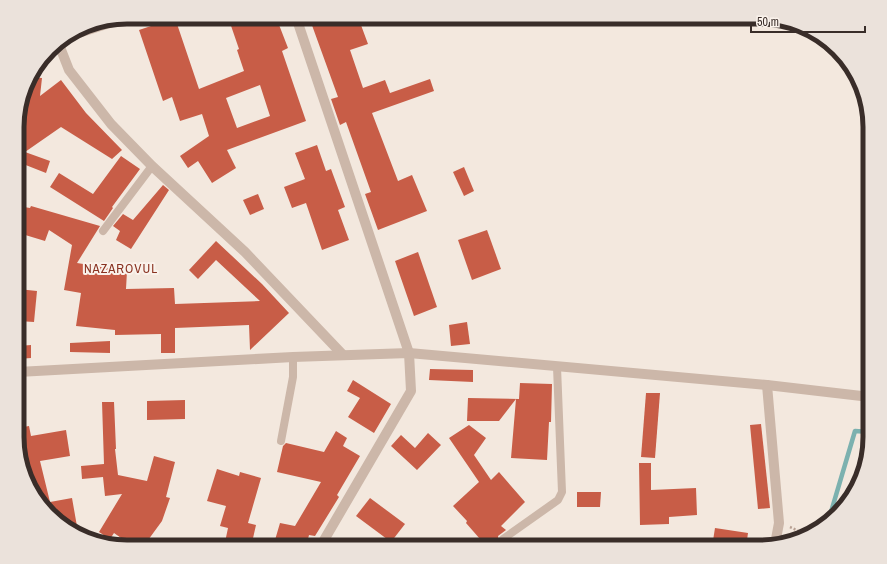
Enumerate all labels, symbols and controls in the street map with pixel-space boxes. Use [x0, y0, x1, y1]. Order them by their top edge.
scale bar [751, 8, 865, 34]
text: 50 m [757, 14, 779, 30]
district label: NAZAROVUL [84, 260, 158, 277]

